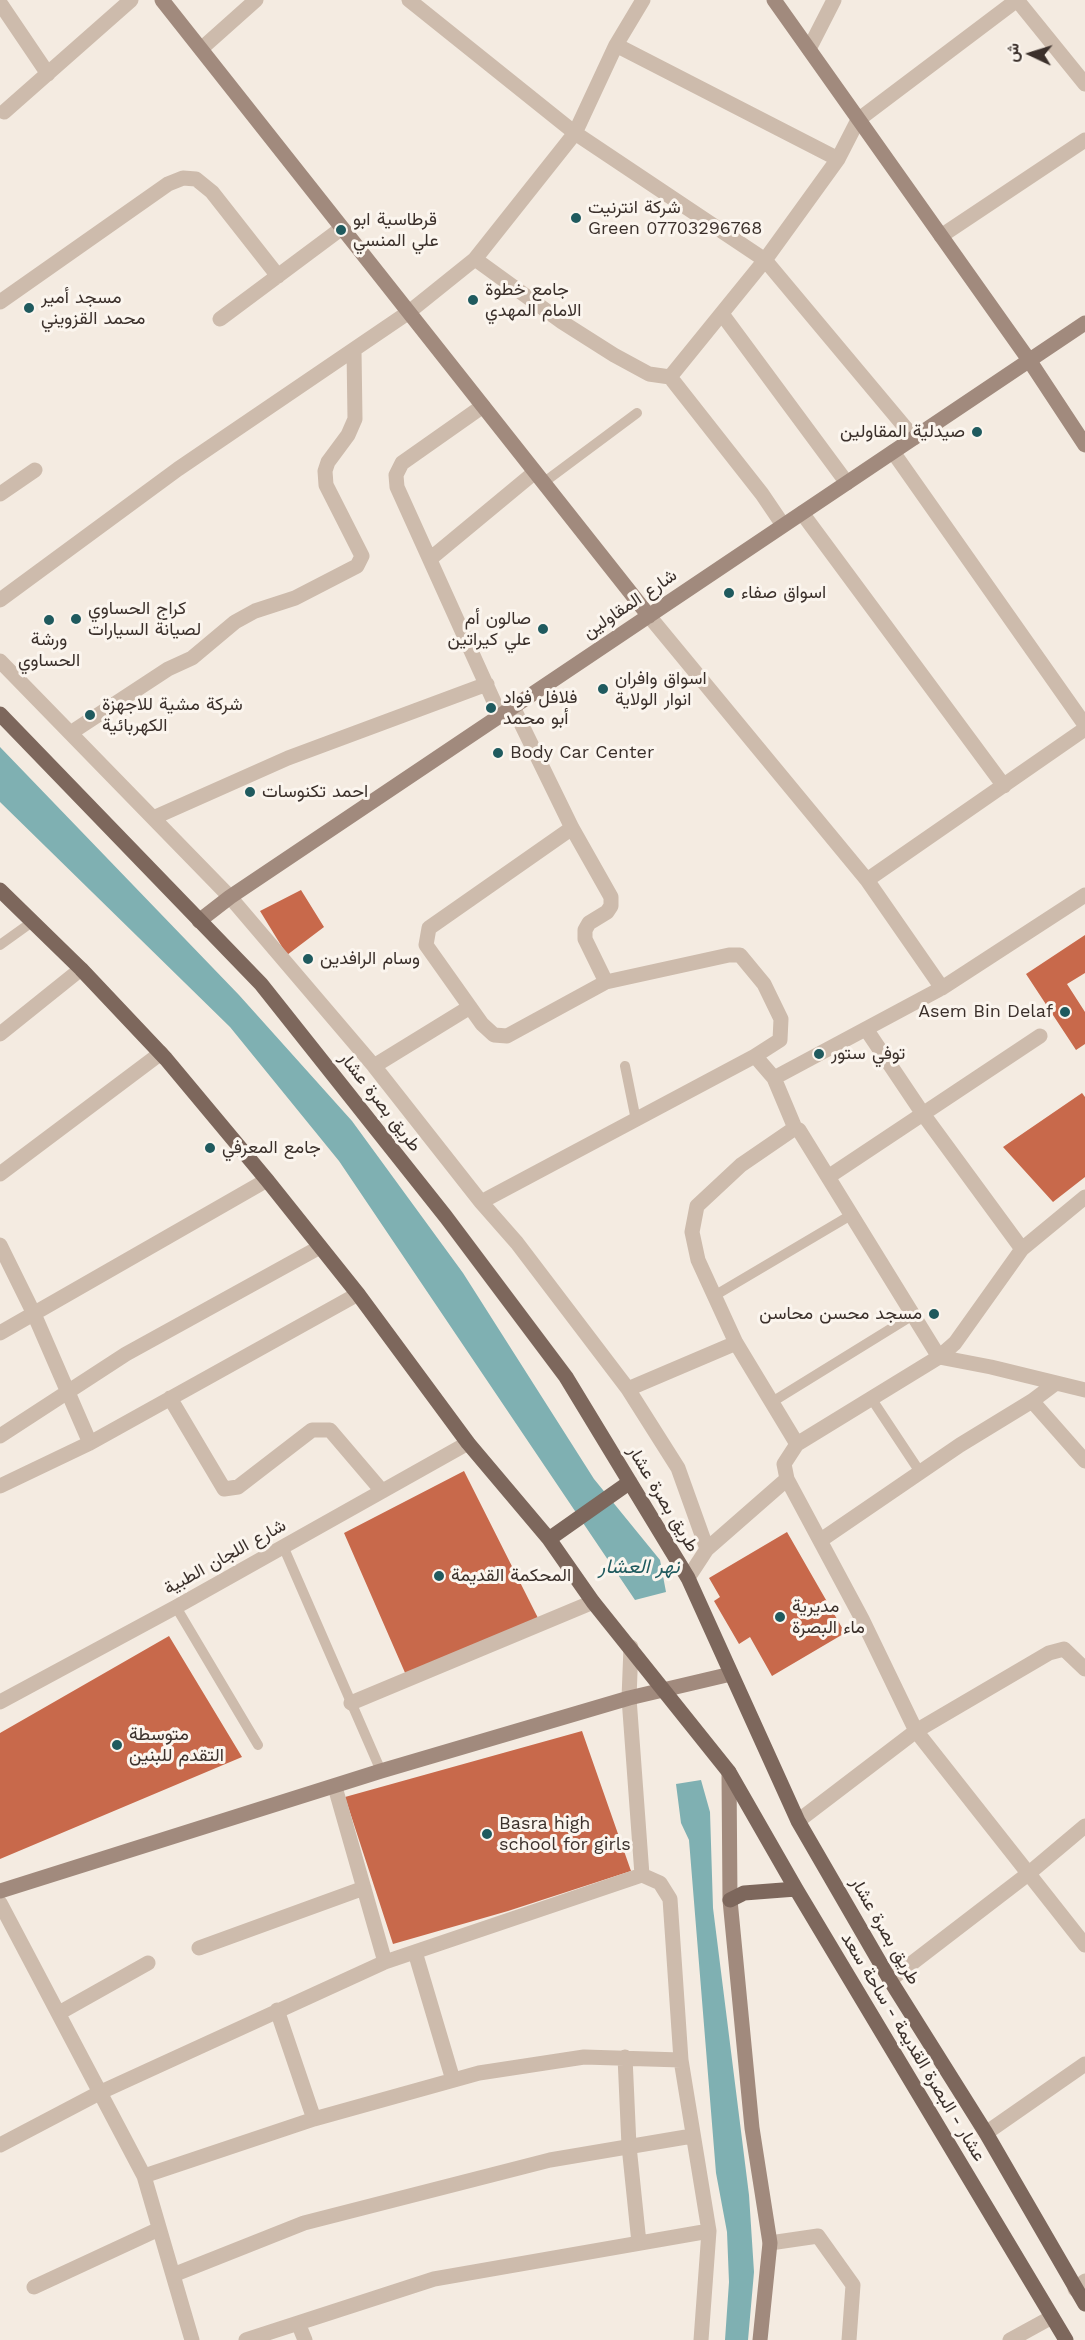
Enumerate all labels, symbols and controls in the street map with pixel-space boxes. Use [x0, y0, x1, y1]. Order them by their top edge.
north arrow [1001, 24, 1061, 84]
text: ش [1002, 42, 1023, 63]
place label: شركة انترنيت Green 07703296768 [588, 197, 762, 240]
place label: قرطاسية ابو علي المنسي [353, 209, 439, 252]
marker: شركة انترنيت Green 07703296768 [569, 211, 583, 225]
marker: قرطاسية ابو علي المنسي [334, 223, 348, 237]
place label: جامع خطوة الامام المهدي [485, 279, 581, 322]
place label: مسجد أمير محمد القزويني [41, 287, 145, 330]
marker: جامع خطوة الامام المهدي [466, 293, 480, 307]
marker: مسجد أمير محمد القزويني [22, 301, 36, 315]
place label: صيدلية المقاولين [840, 421, 965, 443]
marker: صيدلية المقاولين [970, 425, 984, 439]
street label: شارع المقاولين [579, 565, 681, 643]
place label: اسواق صفاء [741, 582, 826, 604]
marker: اسواق صفاء [722, 586, 736, 600]
place label: كراج الحساوي لصيانة السيارات [88, 598, 201, 640]
place label: صالون أم علي كيراتين [447, 608, 531, 650]
marker: كراج الحساوي لصيانة السيارات [69, 612, 83, 626]
marker: ورشة الحساوي [42, 613, 56, 627]
marker: صالون أم علي كيراتين [536, 622, 550, 636]
place label: ورشة الحساوي [18, 629, 80, 672]
place label: اسواق وافران انوار الولاية [615, 668, 707, 710]
marker: اسواق وافران انوار الولاية [596, 682, 610, 696]
place label: فلافل فواد أبو محمد [503, 687, 578, 730]
place label: شركة مشية للاجهزة الكهربائية [102, 694, 243, 736]
marker: فلافل فواد أبو محمد [484, 701, 498, 715]
marker: شركة مشية للاجهزة الكهربائية [83, 708, 97, 722]
place label: Body Car Center [510, 742, 654, 764]
marker: Body Car Center [491, 746, 505, 760]
place label: احمد تكنوسات [262, 781, 368, 803]
marker: احمد تكنوسات [243, 785, 257, 799]
place label: وسام الرافدين [320, 948, 420, 970]
marker: وسام الرافدين [301, 952, 315, 966]
place label: Asem Bin Delaf [918, 1001, 1053, 1023]
marker: Asem Bin Delaf [1058, 1005, 1072, 1019]
place label: توفي ستور [831, 1043, 905, 1065]
marker: توفي ستور [812, 1047, 826, 1061]
street label: طريق بصرة عشار [334, 1048, 426, 1156]
place label: جامع المعرفي [222, 1137, 321, 1159]
marker: جامع المعرفي [203, 1141, 217, 1155]
place label: مسجد محسن محاسن [759, 1303, 922, 1325]
marker: مسجد محسن محاسن [927, 1307, 941, 1321]
street label: طريق بصرة عشار [623, 1442, 703, 1556]
street label: شارع اللجان الطبية [160, 1515, 290, 1599]
water label: نهر العشار [599, 1555, 679, 1579]
place label: المحكمة القديمة [451, 1565, 571, 1587]
marker: المحكمة القديمة [432, 1569, 446, 1583]
place label: مديرية ماء البصرة [792, 1596, 865, 1638]
marker: مديرية ماء البصرة [773, 1610, 787, 1624]
place label: متوسطة التقدم للبنين [129, 1724, 224, 1766]
marker: متوسطة التقدم للبنين [110, 1738, 124, 1752]
place label: Basra high school for girls [499, 1813, 631, 1856]
marker: Basra high school for girls [480, 1827, 494, 1841]
street label: طريق بصرة عشار [845, 1873, 925, 1989]
street label: عشار - البصرة القديمة - ساحة سعد [836, 1929, 990, 2165]

